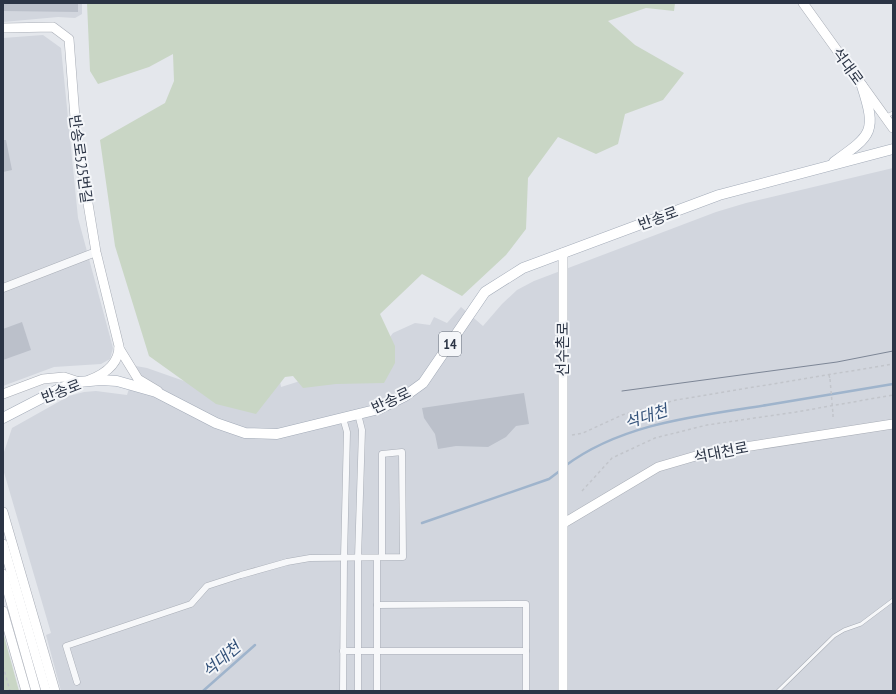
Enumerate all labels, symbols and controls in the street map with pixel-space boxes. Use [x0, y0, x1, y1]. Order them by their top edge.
street label: 석대로 [828, 44, 868, 88]
street label: 반송로525번길 [65, 113, 97, 205]
street label: 반송로 [635, 202, 681, 234]
street label: 선수촌로 [553, 321, 572, 377]
road number: 14 [439, 332, 461, 356]
street label: 반송로 [38, 375, 84, 407]
street label: 반송로 [368, 383, 414, 417]
water label: 석대천 [622, 399, 672, 432]
street label: 석대천로 [692, 437, 750, 467]
water label: 석대천 [198, 635, 246, 681]

